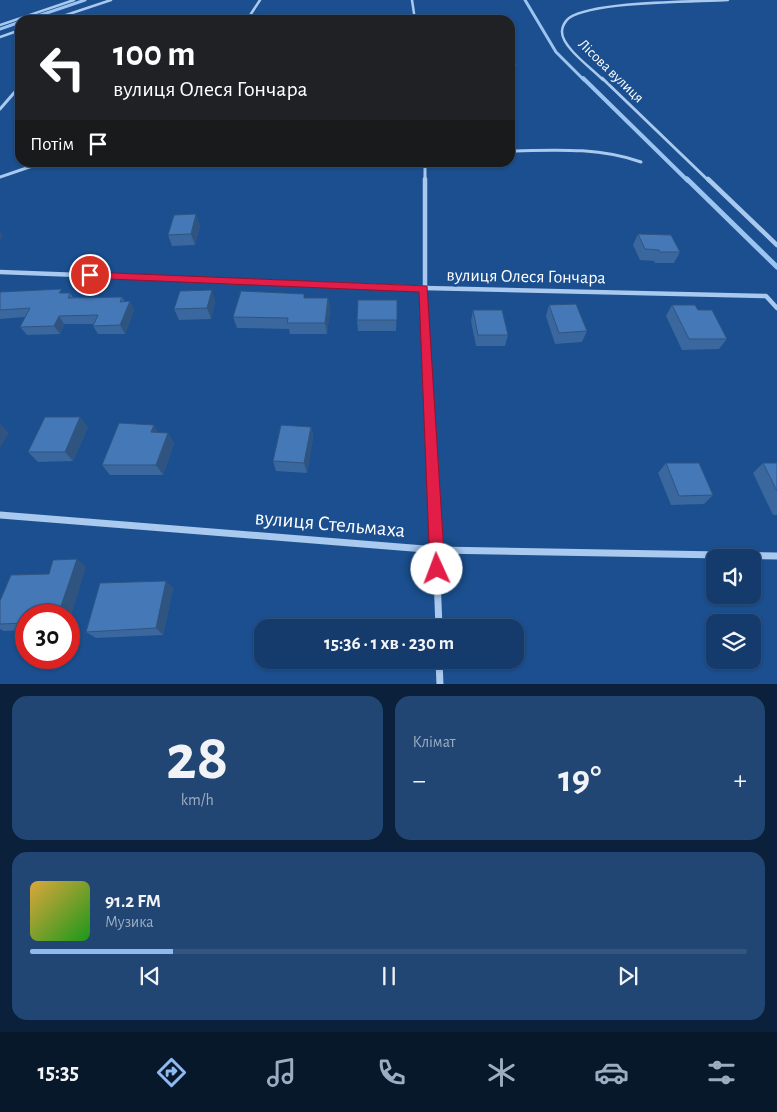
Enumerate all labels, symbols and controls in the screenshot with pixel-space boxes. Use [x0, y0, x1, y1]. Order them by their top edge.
icon: left [30, 35, 95, 100]
street label: Лісова вулиця [575, 36, 647, 106]
text: 100 m [113, 37, 196, 72]
text: вулиця Олеся Гончара [113, 78, 308, 100]
icon: arrive [84, 130, 112, 158]
text: Потім [30, 135, 74, 154]
pin [69, 254, 111, 296]
icon: arrive [76, 261, 104, 289]
street label: вулиця Олеся Гончара [446, 267, 606, 287]
street label: вулиця Стельмаха [254, 507, 406, 541]
position arrow [410, 542, 462, 594]
map controls [706, 549, 761, 669]
button: sound [706, 549, 761, 604]
speed limit sign: 30 [15, 604, 80, 669]
button: layers [706, 614, 761, 669]
text: 15:36 · 1 хв · 230 m [324, 634, 454, 653]
text: 28 [166, 726, 229, 791]
text: Клімат [413, 734, 456, 750]
text: 19° [558, 761, 601, 799]
text: − [413, 767, 426, 795]
text: + [734, 767, 747, 795]
text: km/h [181, 792, 214, 808]
text: 91.2 FM [105, 892, 161, 911]
text: Музика [105, 914, 154, 930]
icon: previous [136, 962, 164, 990]
icon: pause [375, 962, 403, 990]
icon: next [614, 962, 642, 990]
icon: directions [154, 1055, 189, 1090]
icon: music [264, 1055, 299, 1090]
icon: phone [374, 1055, 409, 1090]
icon: climate [484, 1055, 519, 1090]
icon: car [594, 1055, 629, 1090]
icon: filters [704, 1055, 739, 1090]
text: 15:35 [38, 1061, 79, 1083]

